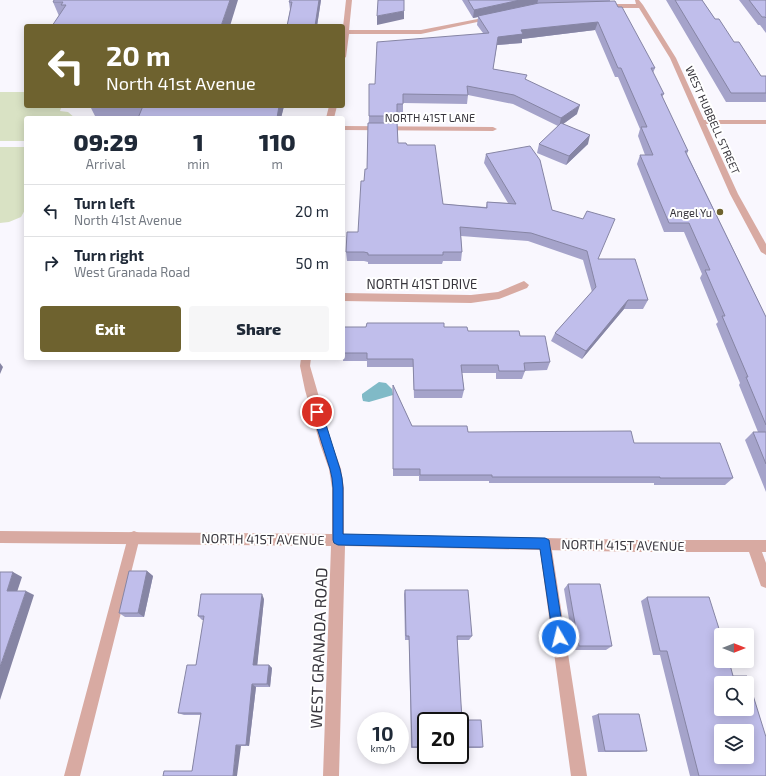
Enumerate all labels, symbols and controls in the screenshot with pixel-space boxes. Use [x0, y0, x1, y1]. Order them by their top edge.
text: 20 m [106, 38, 171, 72]
icon: left [40, 40, 92, 92]
street label: WEST HUBBELL STREET [683, 64, 743, 177]
text: North 41st Avenue [106, 72, 256, 94]
street label: NORTH 41ST LANE [385, 111, 475, 124]
text: 09:29 [73, 127, 138, 156]
text: 1 [193, 127, 204, 156]
text: 110 [259, 127, 296, 156]
text: Arrival [86, 156, 125, 172]
text: min [187, 156, 209, 172]
text: m [272, 156, 283, 172]
text: Turn left [74, 194, 135, 212]
icon: left [40, 200, 62, 222]
text: 20 m [295, 202, 329, 220]
place label: Angel Yu [670, 206, 712, 219]
marker: Angel Yu [715, 207, 725, 217]
text: North 41st Avenue [74, 212, 182, 228]
text: Turn right [74, 246, 144, 264]
icon: right [40, 252, 62, 274]
text: 50 m [295, 254, 329, 272]
text: West Granada Road [74, 264, 190, 280]
street label: NORTH 41ST DRIVE [367, 276, 477, 292]
button: Exit [40, 306, 181, 352]
button: Share [189, 306, 329, 352]
pin [300, 395, 334, 429]
icon: arrive [306, 401, 328, 423]
street label: NORTH 41ST AVENUE [201, 530, 325, 548]
street label: NORTH 41ST AVENUE [561, 536, 685, 554]
street label: WEST GRANADA ROAD [306, 567, 330, 729]
position arrow [538, 616, 580, 658]
north arrow [714, 628, 754, 668]
map controls [714, 628, 754, 764]
button: search [714, 676, 754, 716]
speed limit sign: 20 [417, 712, 469, 764]
text: 10 [372, 721, 394, 745]
button: layers [714, 724, 754, 764]
text: km/h [371, 742, 395, 754]

